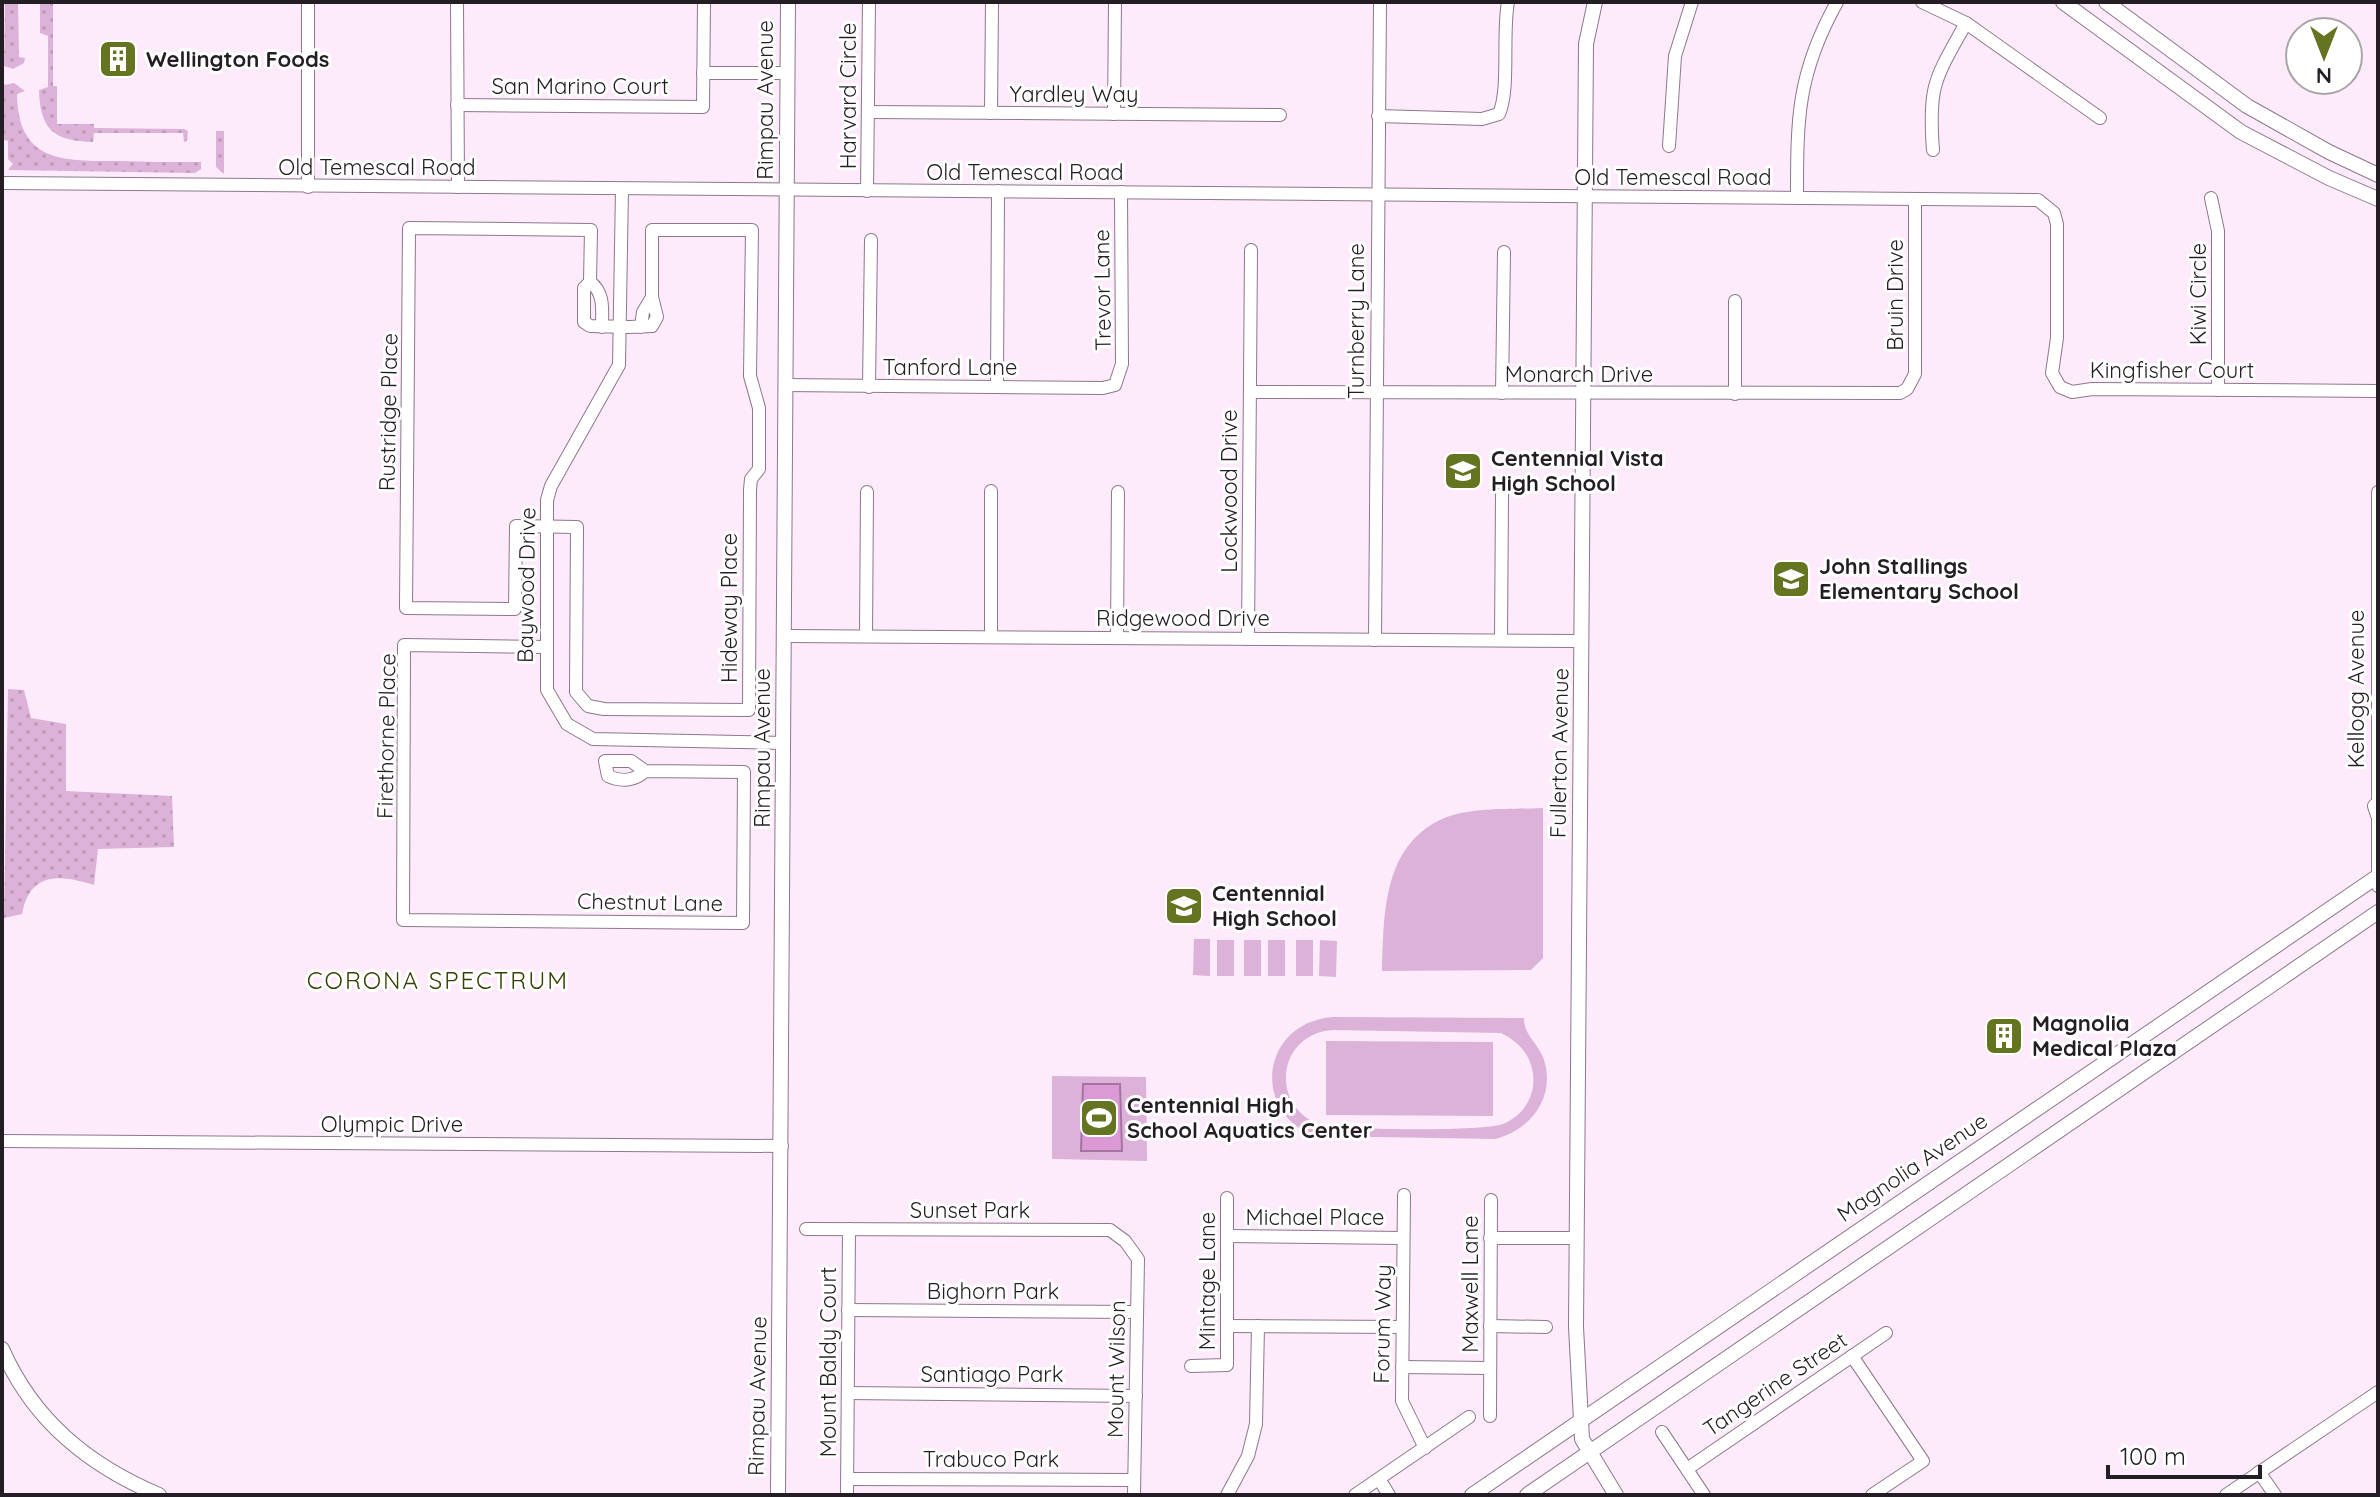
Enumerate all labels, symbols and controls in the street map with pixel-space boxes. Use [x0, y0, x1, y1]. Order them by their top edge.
north arrow [2284, 16, 2364, 96]
street label: Rimpau Avenue [751, 20, 779, 180]
street label: Harvard Circle [834, 23, 862, 169]
building icon: Wellington Foods [97, 38, 139, 80]
place label: Wellington Foods [146, 45, 329, 73]
text: N [2316, 62, 2332, 90]
street label: San Marino Court [491, 72, 669, 100]
street label: Yardley Way [1010, 80, 1138, 108]
street label: Old Temescal Road [278, 153, 476, 181]
street label: Old Temescal Road [926, 158, 1124, 186]
street label: Old Temescal Road [1574, 163, 1772, 191]
street label: Trevor Lane [1087, 229, 1117, 351]
street label: Bruin Drive [1881, 239, 1909, 351]
street label: Turnberry Lane [1342, 243, 1370, 399]
street label: Kiwi Circle [2184, 243, 2212, 345]
street label: Rustridge Place [373, 333, 403, 491]
street label: Tanford Lane [882, 353, 1018, 381]
street label: Kingfisher Court [2090, 356, 2254, 384]
street label: Monarch Drive [1505, 360, 1653, 388]
street label: Lockwood Drive [1215, 409, 1243, 573]
place label: Centennial Vista High School [1491, 444, 1664, 497]
school or university icon: Centennial Vista High School [1442, 450, 1484, 492]
street label: Baywood Drive [511, 507, 541, 663]
street label: Hideway Place [715, 533, 743, 683]
place label: John Stallings Elementary School [1819, 552, 2019, 605]
school or university icon: John Stallings Elementary School [1770, 558, 1812, 600]
street label: Ridgewood Drive [1096, 604, 1270, 632]
street label: Kellogg Avenue [2342, 610, 2370, 768]
street label: Firethorne Place [371, 653, 401, 819]
street label: Rimpau Avenue [748, 668, 776, 828]
street label: Fullerton Avenue [1544, 668, 1574, 838]
place label: Centennial High School [1212, 879, 1337, 932]
school or university icon: Centennial High School [1163, 885, 1205, 927]
street label: Chestnut Lane [577, 887, 723, 917]
district label: CORONA SPECTRUM [307, 965, 569, 995]
place label: Magnolia Medical Plaza [2032, 1009, 2177, 1062]
building icon: Magnolia Medical Plaza [1983, 1015, 2025, 1057]
place label: Centennial High School Aquatics Center [1127, 1091, 1373, 1144]
sports icon: Centennial High School Aquatics Center [1078, 1097, 1120, 1139]
street label: Magnolia Avenue [1831, 1106, 1993, 1228]
street label: Olympic Drive [321, 1110, 463, 1138]
street label: Sunset Park [910, 1196, 1030, 1224]
street label: Michael Place [1246, 1203, 1384, 1231]
street label: Mintage Lane [1193, 1212, 1221, 1350]
street label: Maxwell Lane [1456, 1215, 1484, 1353]
street label: Forum Way [1367, 1264, 1397, 1384]
street label: Mount Baldy Court [814, 1267, 842, 1457]
street label: Bighorn Park [927, 1277, 1059, 1305]
street label: Mount Wilson [1101, 1300, 1131, 1438]
street label: Rimpau Avenue [742, 1316, 772, 1476]
street label: Tangerine Street [1698, 1326, 1852, 1442]
street label: Santiago Park [920, 1360, 1064, 1388]
scale bar [2108, 1429, 2260, 1479]
text: 100 m [2120, 1441, 2186, 1471]
street label: Trabuco Park [923, 1445, 1059, 1473]

